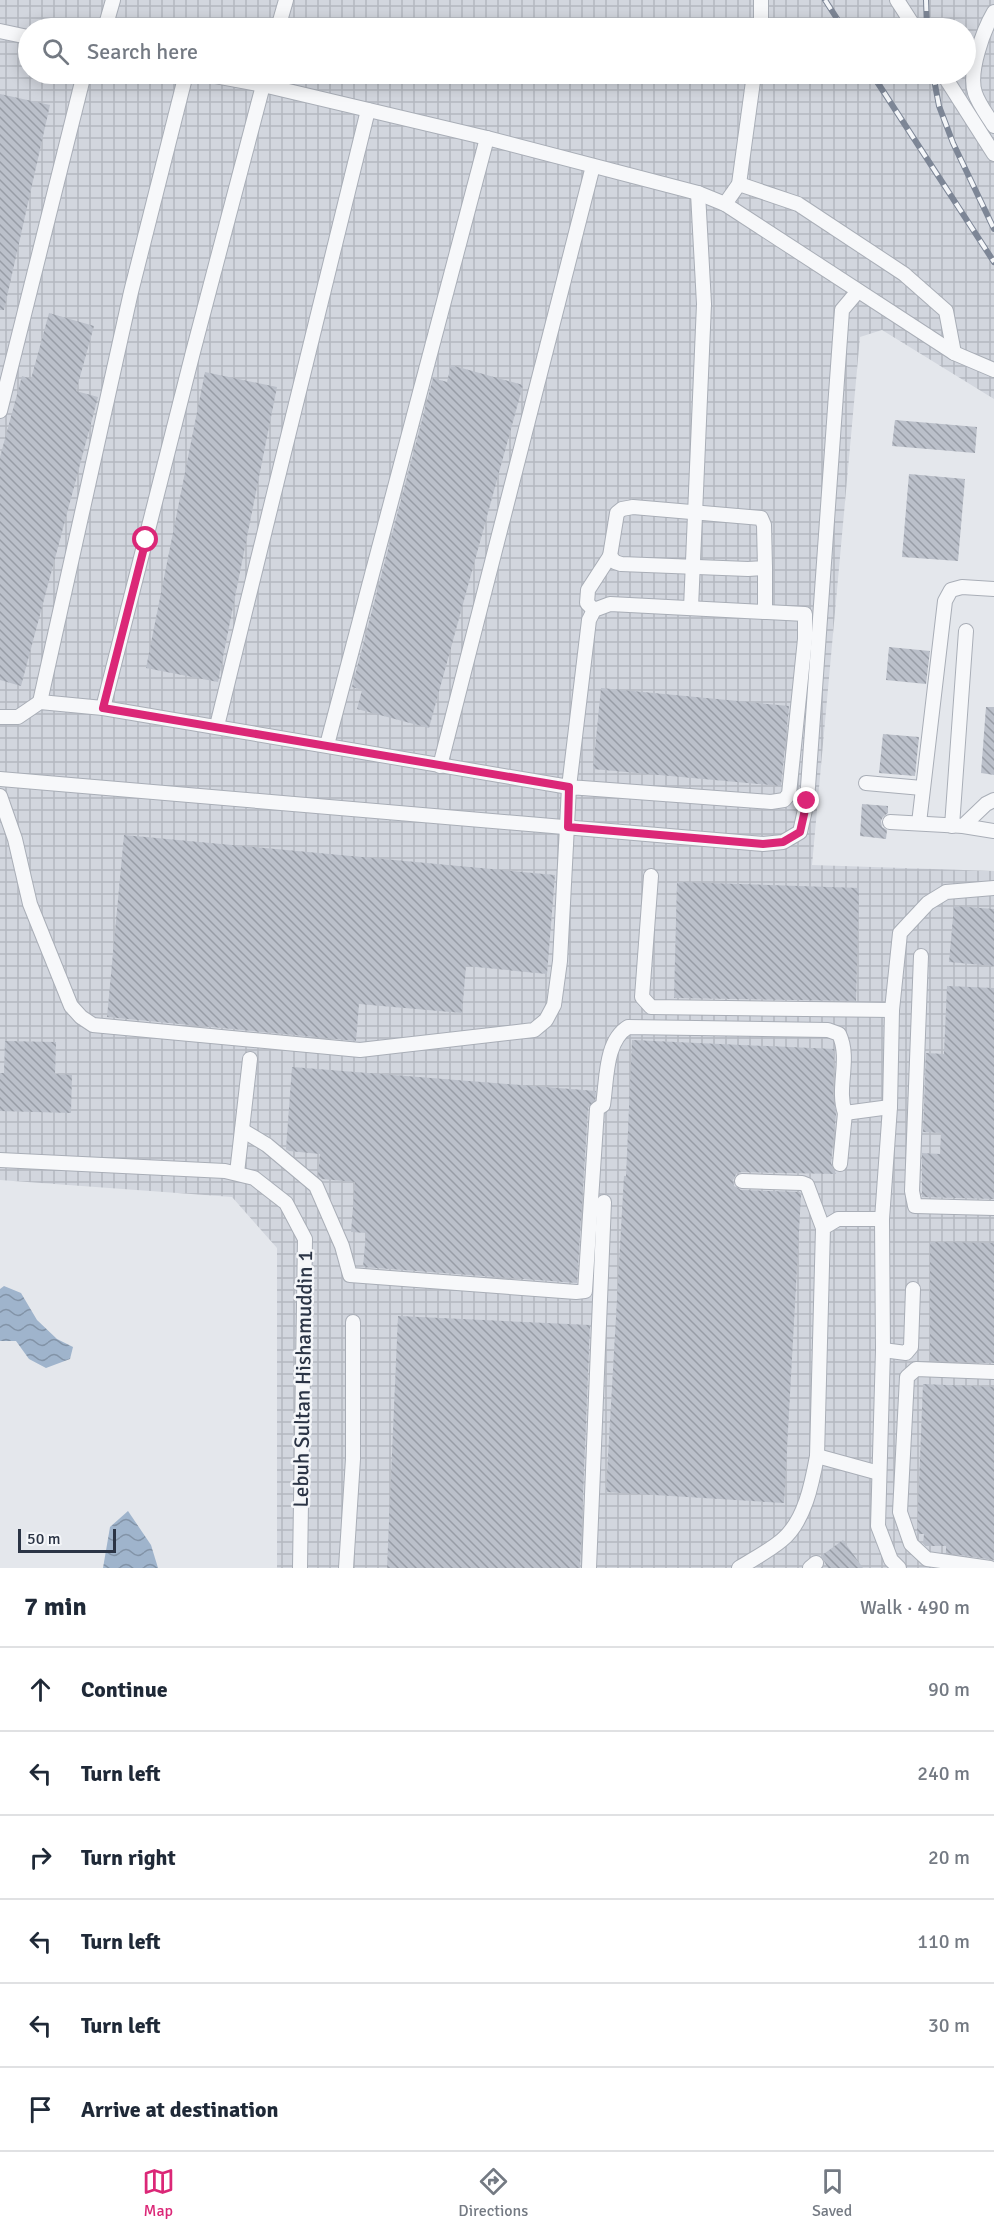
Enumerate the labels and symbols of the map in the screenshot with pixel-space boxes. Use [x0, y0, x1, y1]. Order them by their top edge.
route start [132, 526, 158, 552]
route end [793, 787, 819, 813]
street label: Lebuh Sultan Hishamuddin 1 [288, 1250, 318, 1508]
scale bar [18, 1526, 116, 1554]

